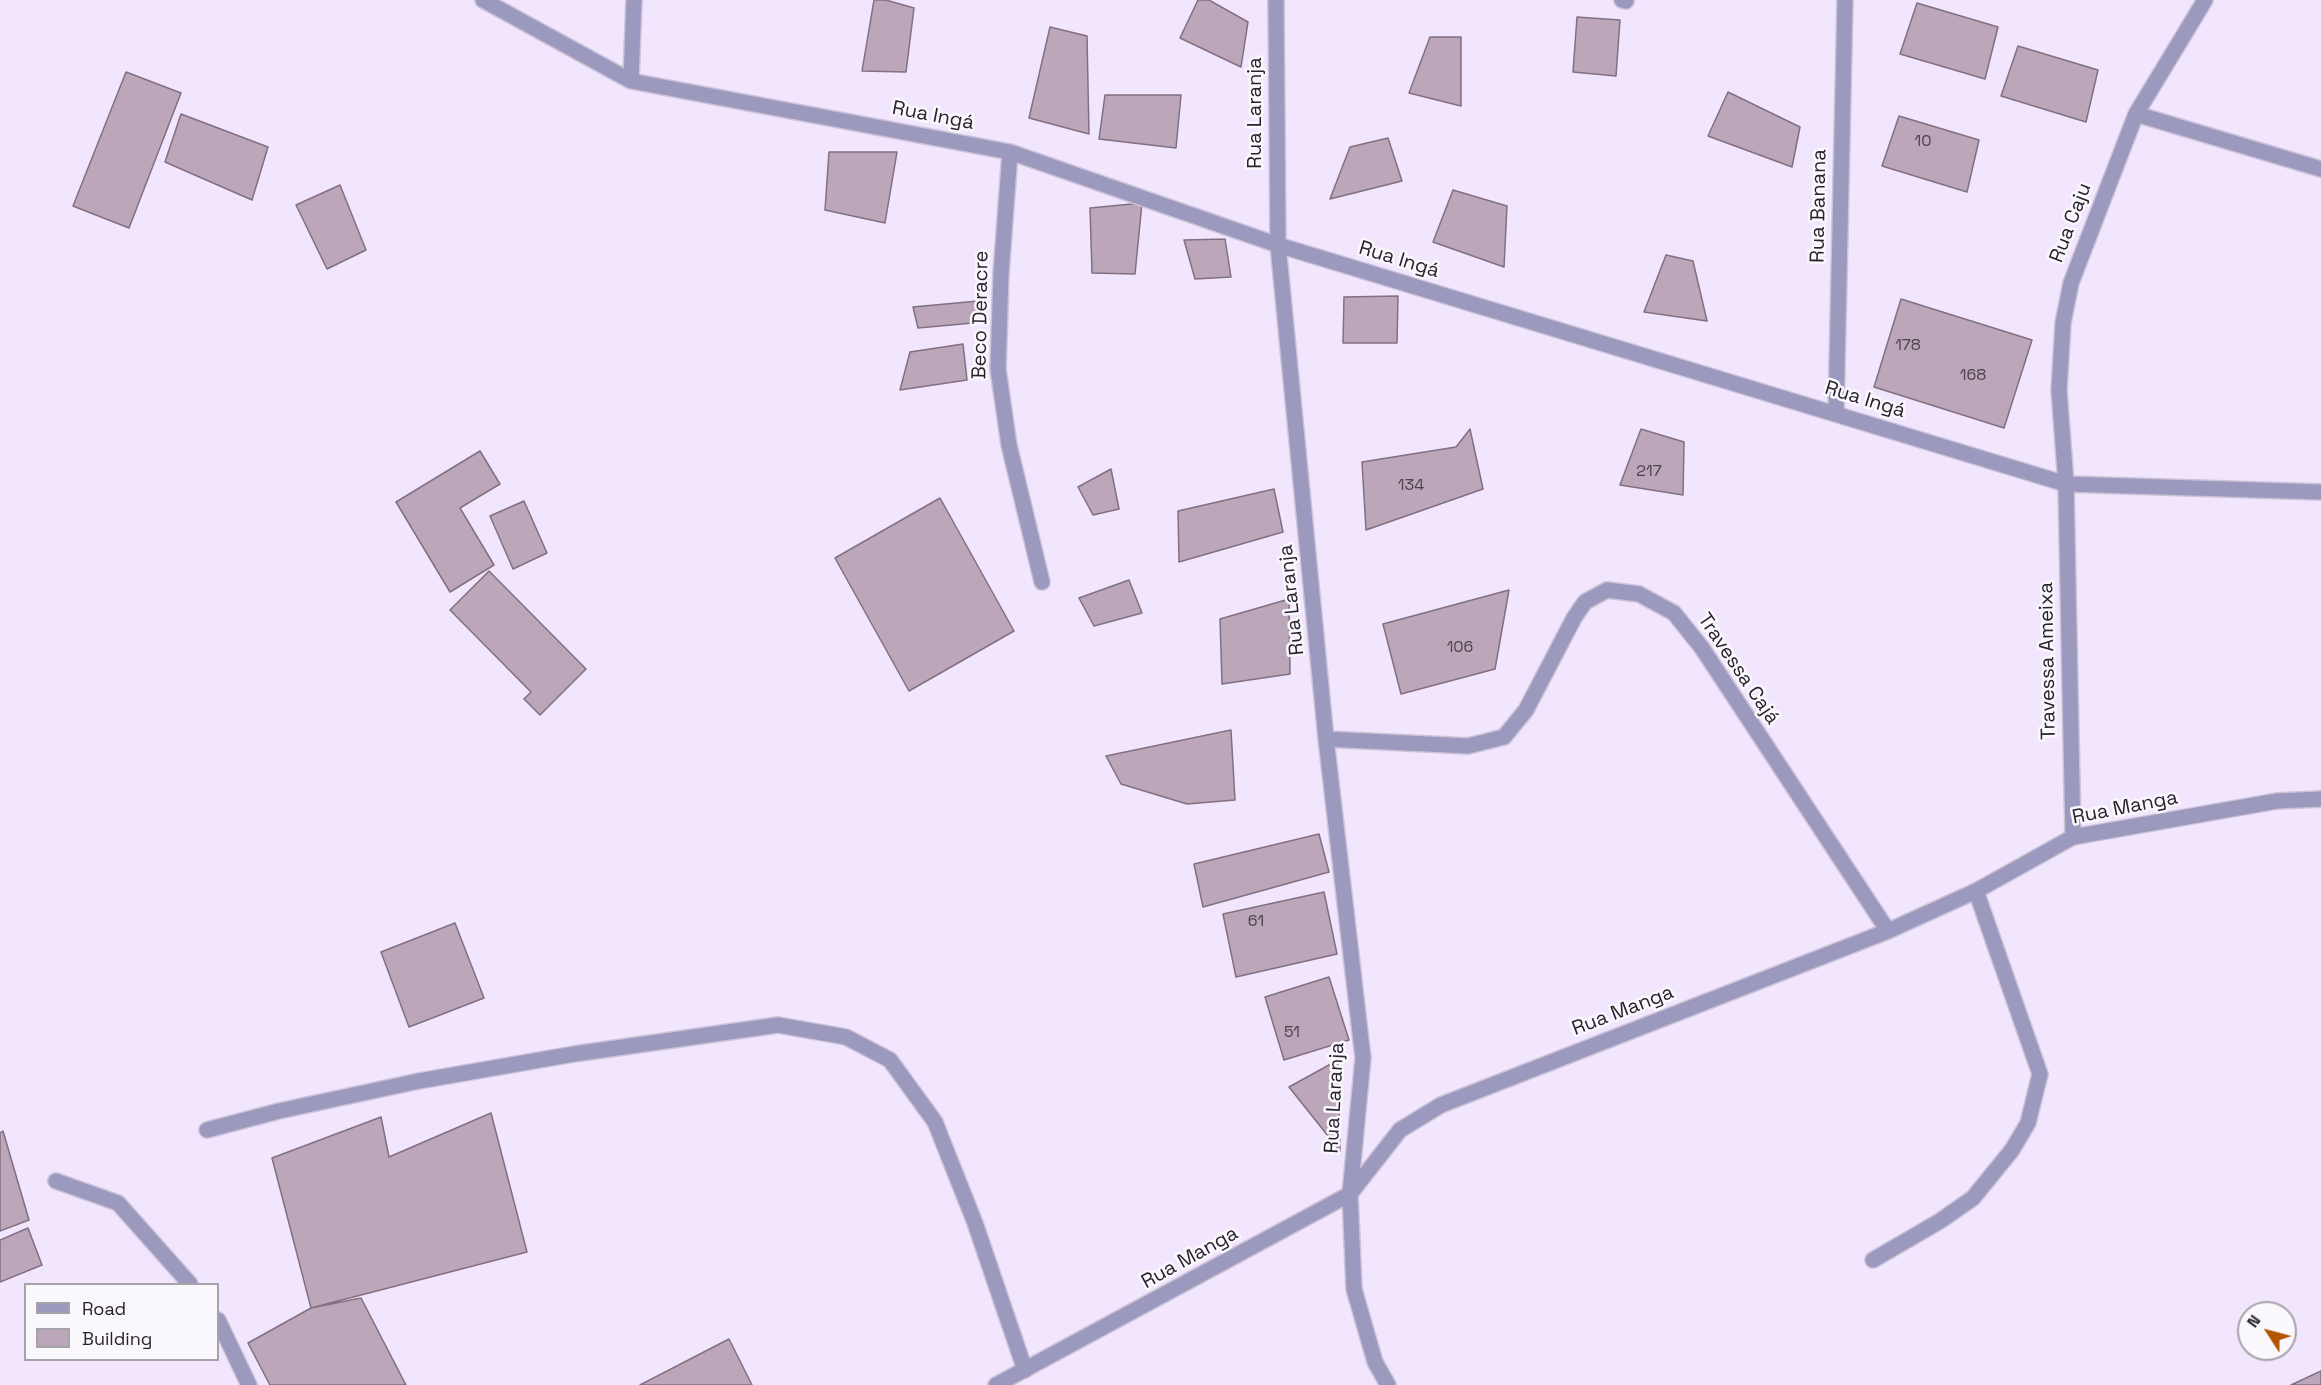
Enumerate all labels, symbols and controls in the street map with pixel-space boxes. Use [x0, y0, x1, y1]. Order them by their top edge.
street label: Rua Laranja [1244, 57, 1268, 169]
street label: Rua Ingá [890, 96, 976, 136]
house number: 10 [1915, 132, 1931, 152]
street label: Rua Banana [1806, 149, 1832, 263]
street label: Rua Caju [2045, 180, 2097, 266]
street label: Rua Ingá [1356, 236, 1442, 284]
street label: Beco Deracre [968, 250, 994, 380]
house number: 178 [1895, 336, 1921, 356]
house number: 168 [1960, 366, 1986, 386]
street label: Rua Ingá [1822, 376, 1908, 424]
house number: 217 [1636, 462, 1662, 482]
house number: 134 [1398, 476, 1424, 496]
street label: Rua Laranja [1274, 543, 1310, 657]
street label: Travessa Ameixa [2035, 582, 2061, 740]
street label: Travessa Cajá [1692, 609, 1784, 729]
house number: 106 [1447, 638, 1473, 658]
street label: Rua Manga [2070, 786, 2180, 830]
house number: 61 [1248, 912, 1264, 932]
street label: Rua Manga [1569, 981, 1677, 1041]
house number: 51 [1284, 1023, 1300, 1043]
street label: Rua Laranja [1320, 1042, 1350, 1154]
street label: Rua Manga [1137, 1222, 1243, 1294]
legend [24, 1283, 219, 1361]
text: Road [82, 1297, 126, 1320]
north arrow [2237, 1301, 2297, 1361]
text: N [2242, 1311, 2265, 1332]
text: Building [82, 1327, 152, 1350]

